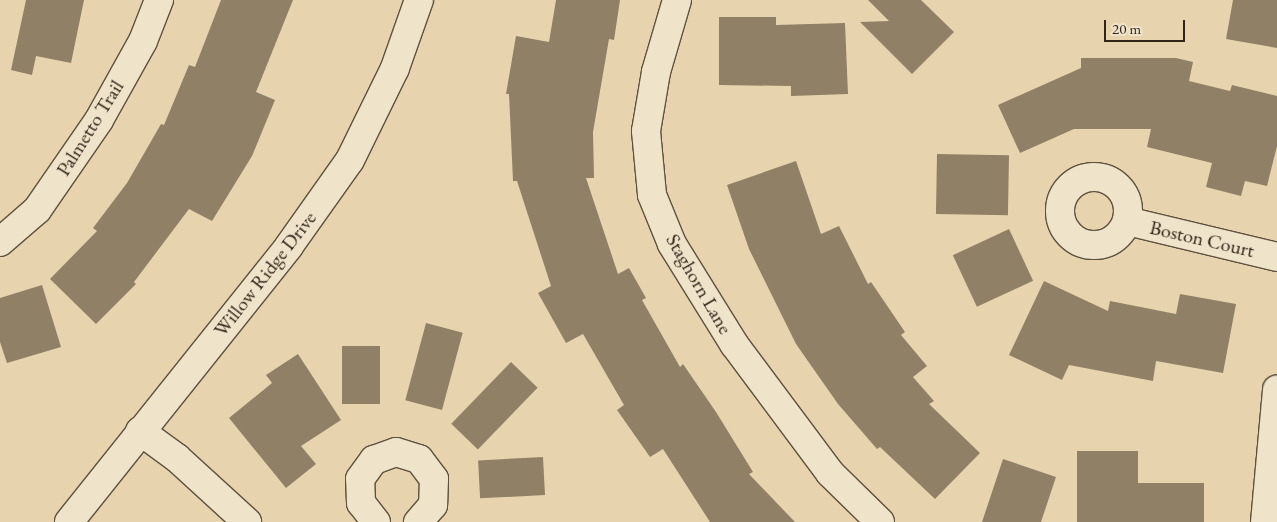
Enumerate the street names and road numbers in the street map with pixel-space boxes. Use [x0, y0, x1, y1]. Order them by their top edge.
street label: Palmetto Trail [51, 76, 129, 180]
street label: Willow Ridge Drive [209, 207, 321, 341]
street label: Boston Court [1147, 215, 1257, 263]
street label: Staghorn Lane [661, 230, 737, 338]

